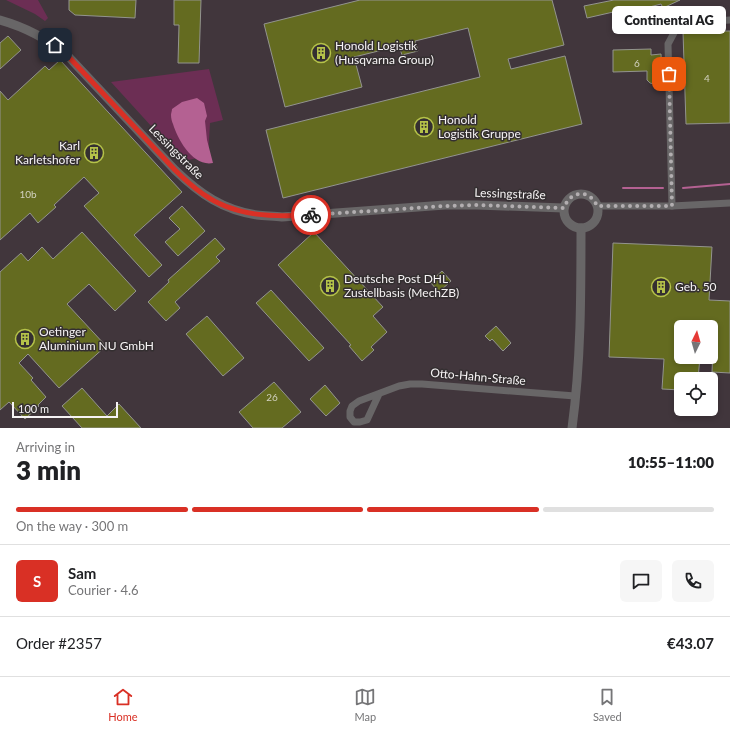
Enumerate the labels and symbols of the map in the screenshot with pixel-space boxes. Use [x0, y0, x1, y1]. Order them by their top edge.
callout: Continental AG [612, 6, 726, 34]
pin [38, 28, 72, 62]
place label: Honold Logistik (Husqvarna Group) [335, 38, 434, 67]
building icon: Honold Logistik (Husqvarna Group) [310, 42, 332, 64]
house number: 6 [634, 57, 640, 69]
pin [652, 57, 686, 91]
house number: 4 [704, 72, 710, 84]
place label: Honold Logistik Gruppe [438, 112, 521, 141]
building icon: Honold Logistik Gruppe [413, 116, 435, 138]
street label: Lessingstraße [146, 121, 207, 182]
place label: Karl Karletshofer [15, 138, 81, 167]
building icon: Karl Karletshofer [83, 142, 105, 164]
street label: Lessingstraße [474, 185, 546, 202]
house number: 10b [19, 188, 37, 200]
courier [291, 195, 331, 235]
place label: Deutsche Post DHL Zustellbasis (MechZB) [344, 271, 459, 300]
building icon: Deutsche Post DHL Zustellbasis (MechZB) [319, 275, 341, 297]
building icon: Geb. 50 [650, 276, 672, 298]
place label: Geb. 50 [675, 279, 717, 294]
north arrow [674, 320, 718, 364]
place label: Oetinger Aluminium NU GmbH [39, 324, 154, 353]
building icon: Oetinger Aluminium NU GmbH [14, 328, 36, 350]
street label: Otto-Hahn-Straße [430, 365, 526, 388]
house number: 26 [266, 391, 278, 403]
scale bar [12, 400, 118, 419]

